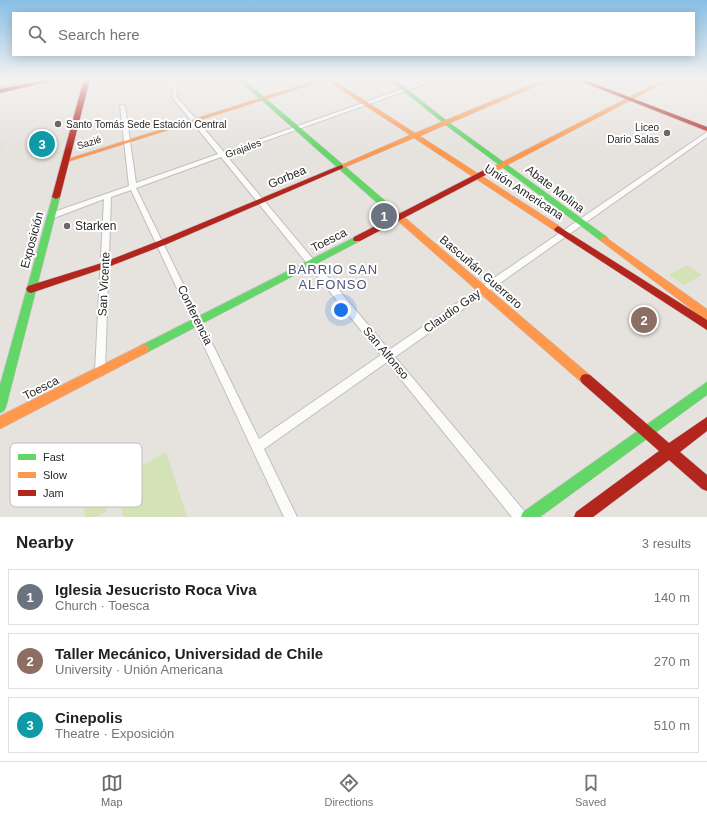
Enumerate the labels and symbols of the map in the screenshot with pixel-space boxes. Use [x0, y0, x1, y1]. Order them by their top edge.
marker: Santo Tomás Sede Estación Central [53, 119, 63, 129]
place label: Santo Tomás Sede Estación Central [66, 119, 226, 130]
place label: Liceo Dario Salas [607, 122, 659, 145]
marker: Liceo Dario Salas [662, 128, 672, 138]
pin: 3 [29, 129, 55, 159]
street label: Sazié [76, 133, 103, 151]
street label: Grajales [224, 137, 263, 160]
street label: Unión Americana [482, 161, 566, 223]
street label: Abate Molina [523, 162, 587, 216]
street label: Gorbea [266, 163, 308, 191]
pin: 1 [371, 201, 397, 231]
street label: Exposición [18, 210, 46, 270]
place label: Starken [75, 219, 116, 233]
marker: Starken [62, 221, 72, 231]
street label: Toesca [309, 225, 349, 255]
street label: Bascuñán Guerrero [437, 232, 525, 312]
street label: San Vicente [95, 251, 113, 317]
district label: BARRIO SAN ALFONSO [288, 262, 378, 292]
street label: Conferencia [175, 283, 216, 347]
street label: Claudio Gay [421, 286, 483, 336]
your location [331, 300, 351, 320]
pin: 2 [631, 305, 657, 335]
street label: San Alfonso [360, 324, 412, 382]
street label: Toesca [21, 373, 61, 403]
legend [10, 443, 142, 507]
text: Fast [43, 451, 64, 463]
text: Slow [43, 469, 67, 481]
text: Jam [43, 487, 64, 499]

